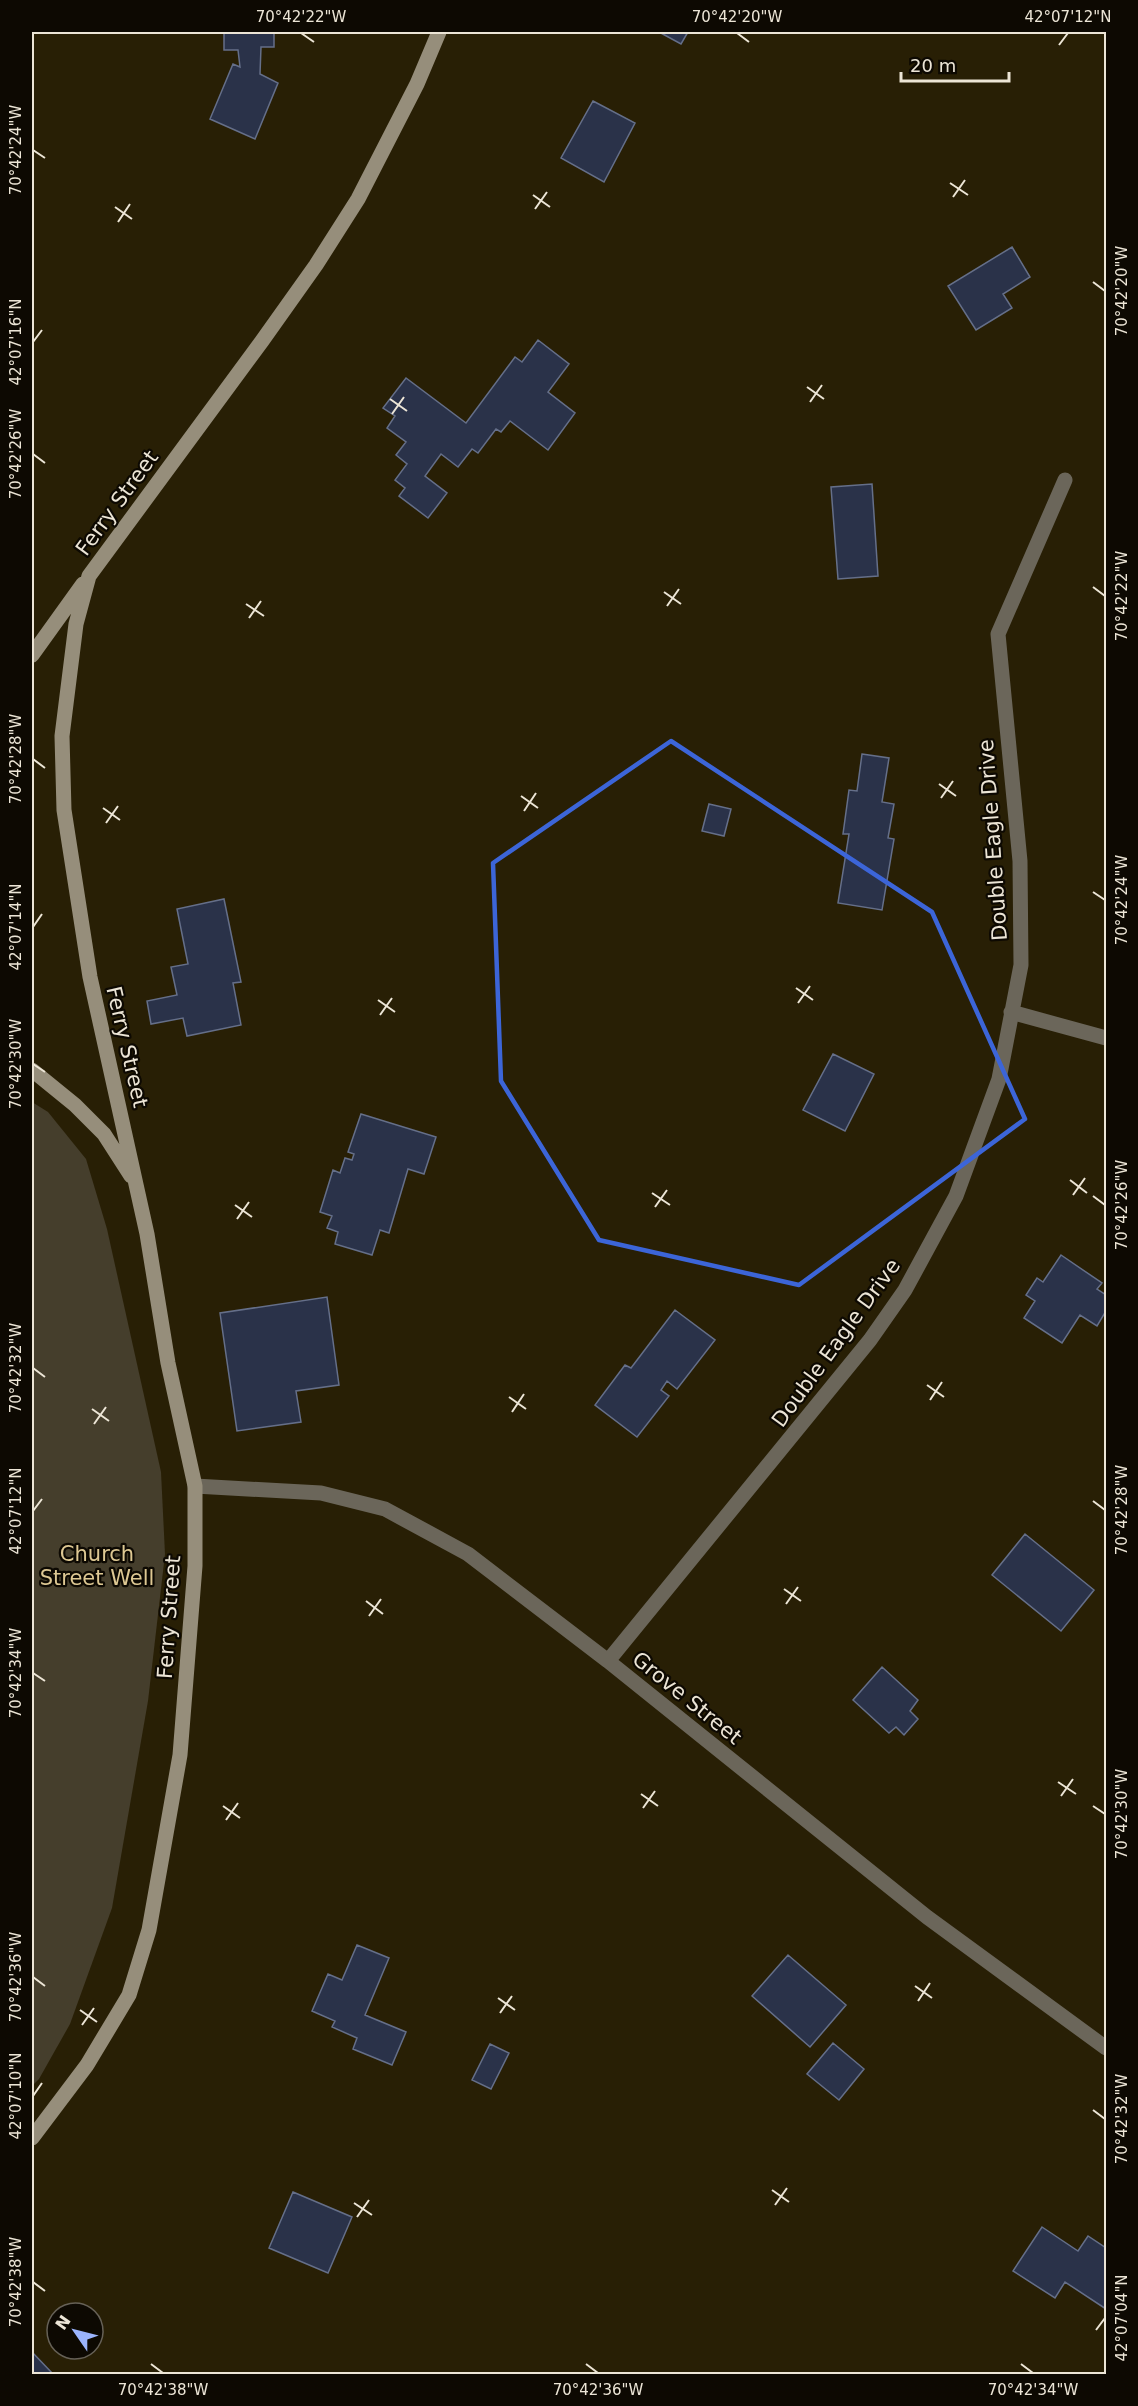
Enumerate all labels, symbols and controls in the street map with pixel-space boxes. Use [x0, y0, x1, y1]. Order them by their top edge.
text: 70°42'22"W [256, 8, 346, 26]
text: 70°42'20"W [692, 8, 782, 26]
text: 42°07'12"N [1024, 8, 1112, 26]
scale bar [901, 45, 1009, 83]
text: 20 m [910, 55, 956, 76]
text: 70°42'24"W [7, 105, 25, 195]
text: 70°42'20"W [1113, 246, 1131, 336]
text: 42°07'16"N [7, 298, 25, 386]
text: 70°42'26"W [7, 409, 25, 499]
street label: Ferry Street [71, 446, 163, 560]
text: 70°42'22"W [1113, 551, 1131, 641]
text: 70°42'28"W [7, 714, 25, 804]
street label: Double Eagle Drive [974, 738, 1012, 942]
text: 70°42'24"W [1113, 855, 1131, 945]
text: 42°07'14"N [7, 883, 25, 971]
street label: Ferry Street [101, 984, 153, 1110]
text: 70°42'30"W [7, 1019, 25, 1109]
text: 70°42'26"W [1113, 1160, 1131, 1250]
street label: Double Eagle Drive [767, 1254, 905, 1432]
text: 70°42'32"W [7, 1323, 25, 1413]
text: 70°42'28"W [1113, 1465, 1131, 1555]
text: 42°07'12"N [7, 1467, 25, 1555]
park label: Church Street Well [40, 1542, 154, 1590]
street label: Ferry Street [153, 1554, 185, 1680]
text: 70°42'34"W [7, 1628, 25, 1718]
street label: Grove Street [628, 1647, 746, 1749]
text: 70°42'30"W [1113, 1769, 1131, 1859]
text: 70°42'36"W [7, 1932, 25, 2022]
text: 42°07'10"N [7, 2052, 25, 2140]
text: 70°42'32"W [1113, 2074, 1131, 2164]
text: 70°42'38"W [7, 2237, 25, 2327]
text: 42°07'04"N [1113, 2274, 1131, 2362]
north arrow [45, 2301, 105, 2361]
text: N [52, 2312, 75, 2334]
text: 70°42'38"W [118, 2381, 208, 2399]
text: 70°42'36"W [553, 2381, 643, 2399]
text: 70°42'34"W [988, 2381, 1078, 2399]

